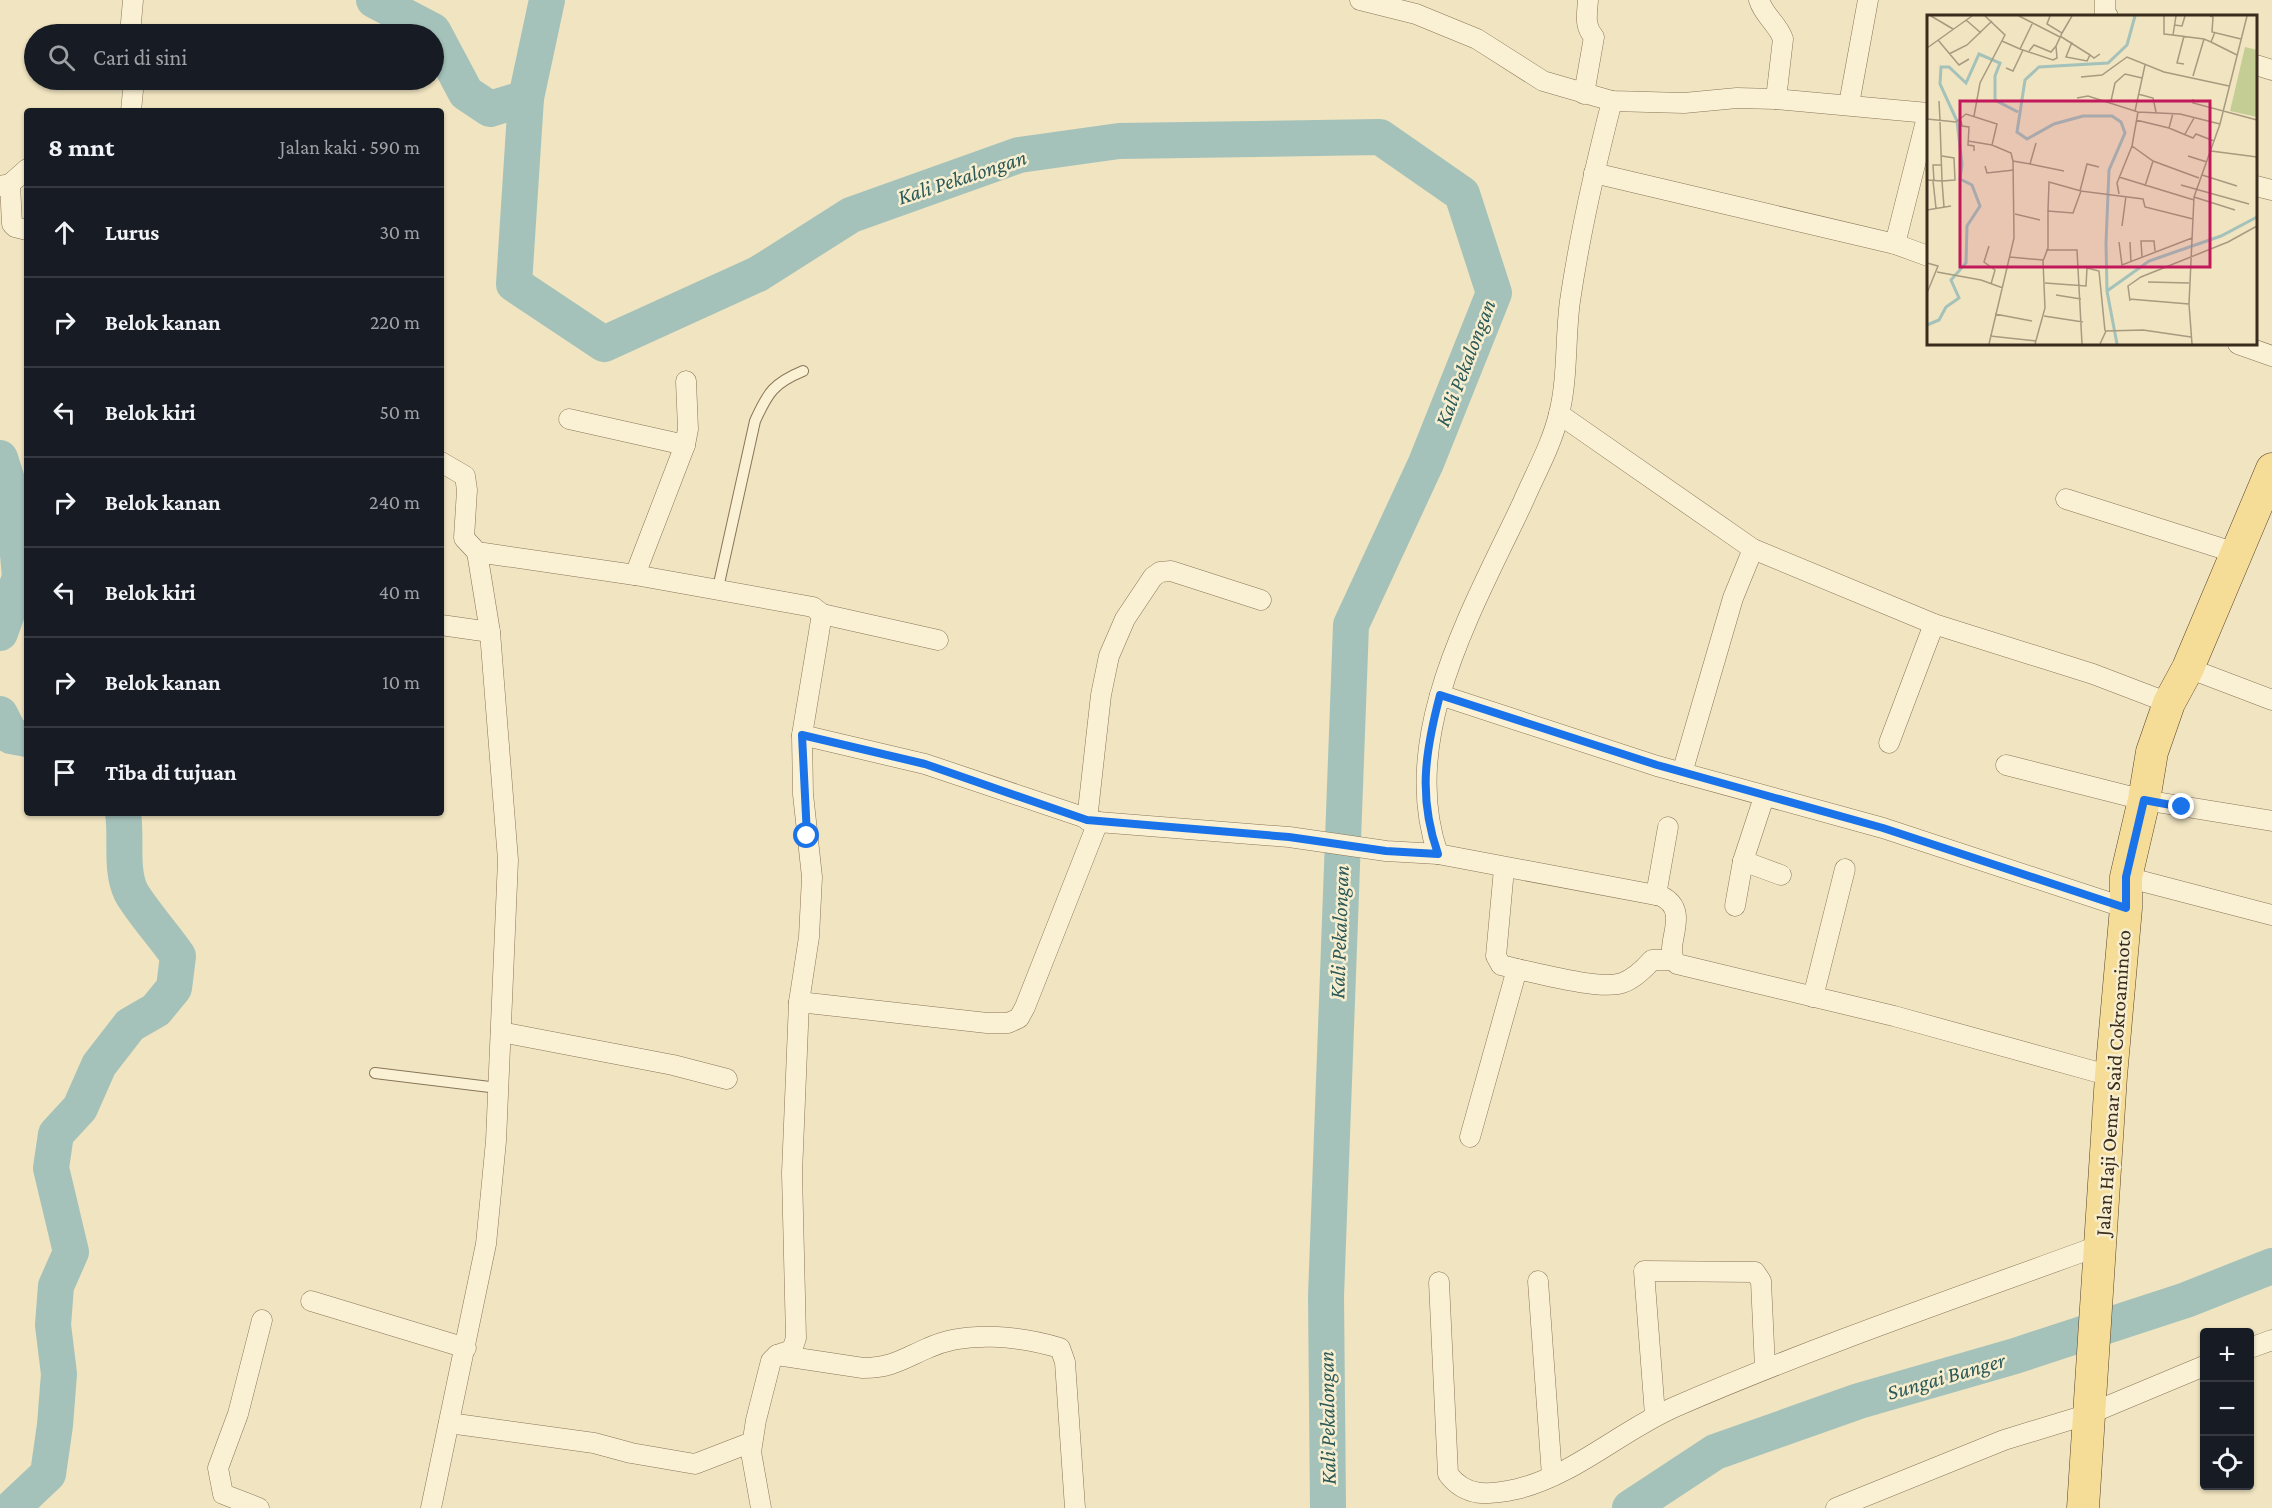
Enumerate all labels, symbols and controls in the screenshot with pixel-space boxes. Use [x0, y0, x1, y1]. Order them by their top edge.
inset map [1927, 15, 2257, 345]
search box [24, 24, 444, 90]
icon: search [45, 41, 78, 74]
text: Cari di sini [93, 45, 187, 70]
text: 8 mnt [48, 133, 114, 162]
text: Jalan kaki · 590 m [280, 136, 420, 158]
water label: Kali Pekalongan [894, 144, 1030, 210]
icon: ahead [48, 216, 81, 249]
text: Lurus [105, 220, 159, 245]
text: 30 m [379, 221, 420, 243]
water label: Kali Pekalongan [1429, 296, 1501, 430]
icon: right [48, 306, 81, 339]
text: Belok kanan [105, 310, 221, 335]
text: 220 m [370, 311, 420, 333]
icon: left [48, 396, 81, 429]
text: Belok kiri [105, 400, 196, 425]
text: 50 m [379, 401, 420, 423]
icon: right [48, 486, 81, 519]
text: Belok kanan [105, 490, 221, 515]
text: 240 m [369, 491, 420, 513]
icon: left [48, 576, 81, 609]
text: Belok kiri [105, 580, 196, 605]
text: 40 m [379, 581, 420, 603]
icon: right [48, 666, 81, 699]
text: Belok kanan [105, 670, 221, 695]
text: 10 m [382, 671, 420, 693]
icon: arrive [48, 756, 81, 789]
text: Tiba di tujuan [105, 760, 237, 785]
route end [2168, 793, 2194, 819]
route start [793, 822, 819, 848]
water label: Kali Pekalongan [1324, 865, 1354, 999]
street label: Jalan Haji Oemar Said Cokroaminoto [2090, 929, 2136, 1239]
map controls [2200, 1328, 2254, 1490]
button: + [2200, 1328, 2254, 1382]
water label: Sungai Banger [1884, 1347, 2009, 1405]
water label: Kali Pekalongan [1313, 1351, 1341, 1485]
button: − [2200, 1382, 2254, 1436]
button: locate [2200, 1436, 2254, 1490]

